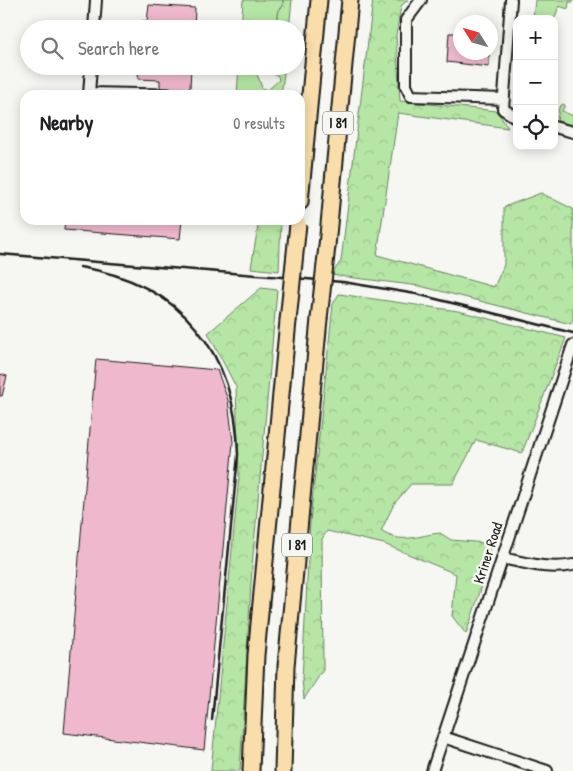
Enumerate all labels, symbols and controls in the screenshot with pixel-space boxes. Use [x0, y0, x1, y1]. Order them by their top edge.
north arrow [453, 15, 498, 60]
map controls [513, 15, 558, 150]
button: + [513, 15, 558, 60]
search box [20, 20, 305, 75]
icon: search [38, 34, 66, 62]
text: Search here [78, 35, 159, 61]
button: − [513, 60, 558, 105]
button: locate [513, 105, 558, 150]
text: Nearby [40, 108, 93, 137]
text: 0 results [233, 112, 285, 134]
road number: I 81 [323, 112, 353, 134]
street label: Kriner Road [468, 519, 507, 586]
road number: I 81 [282, 534, 312, 556]

